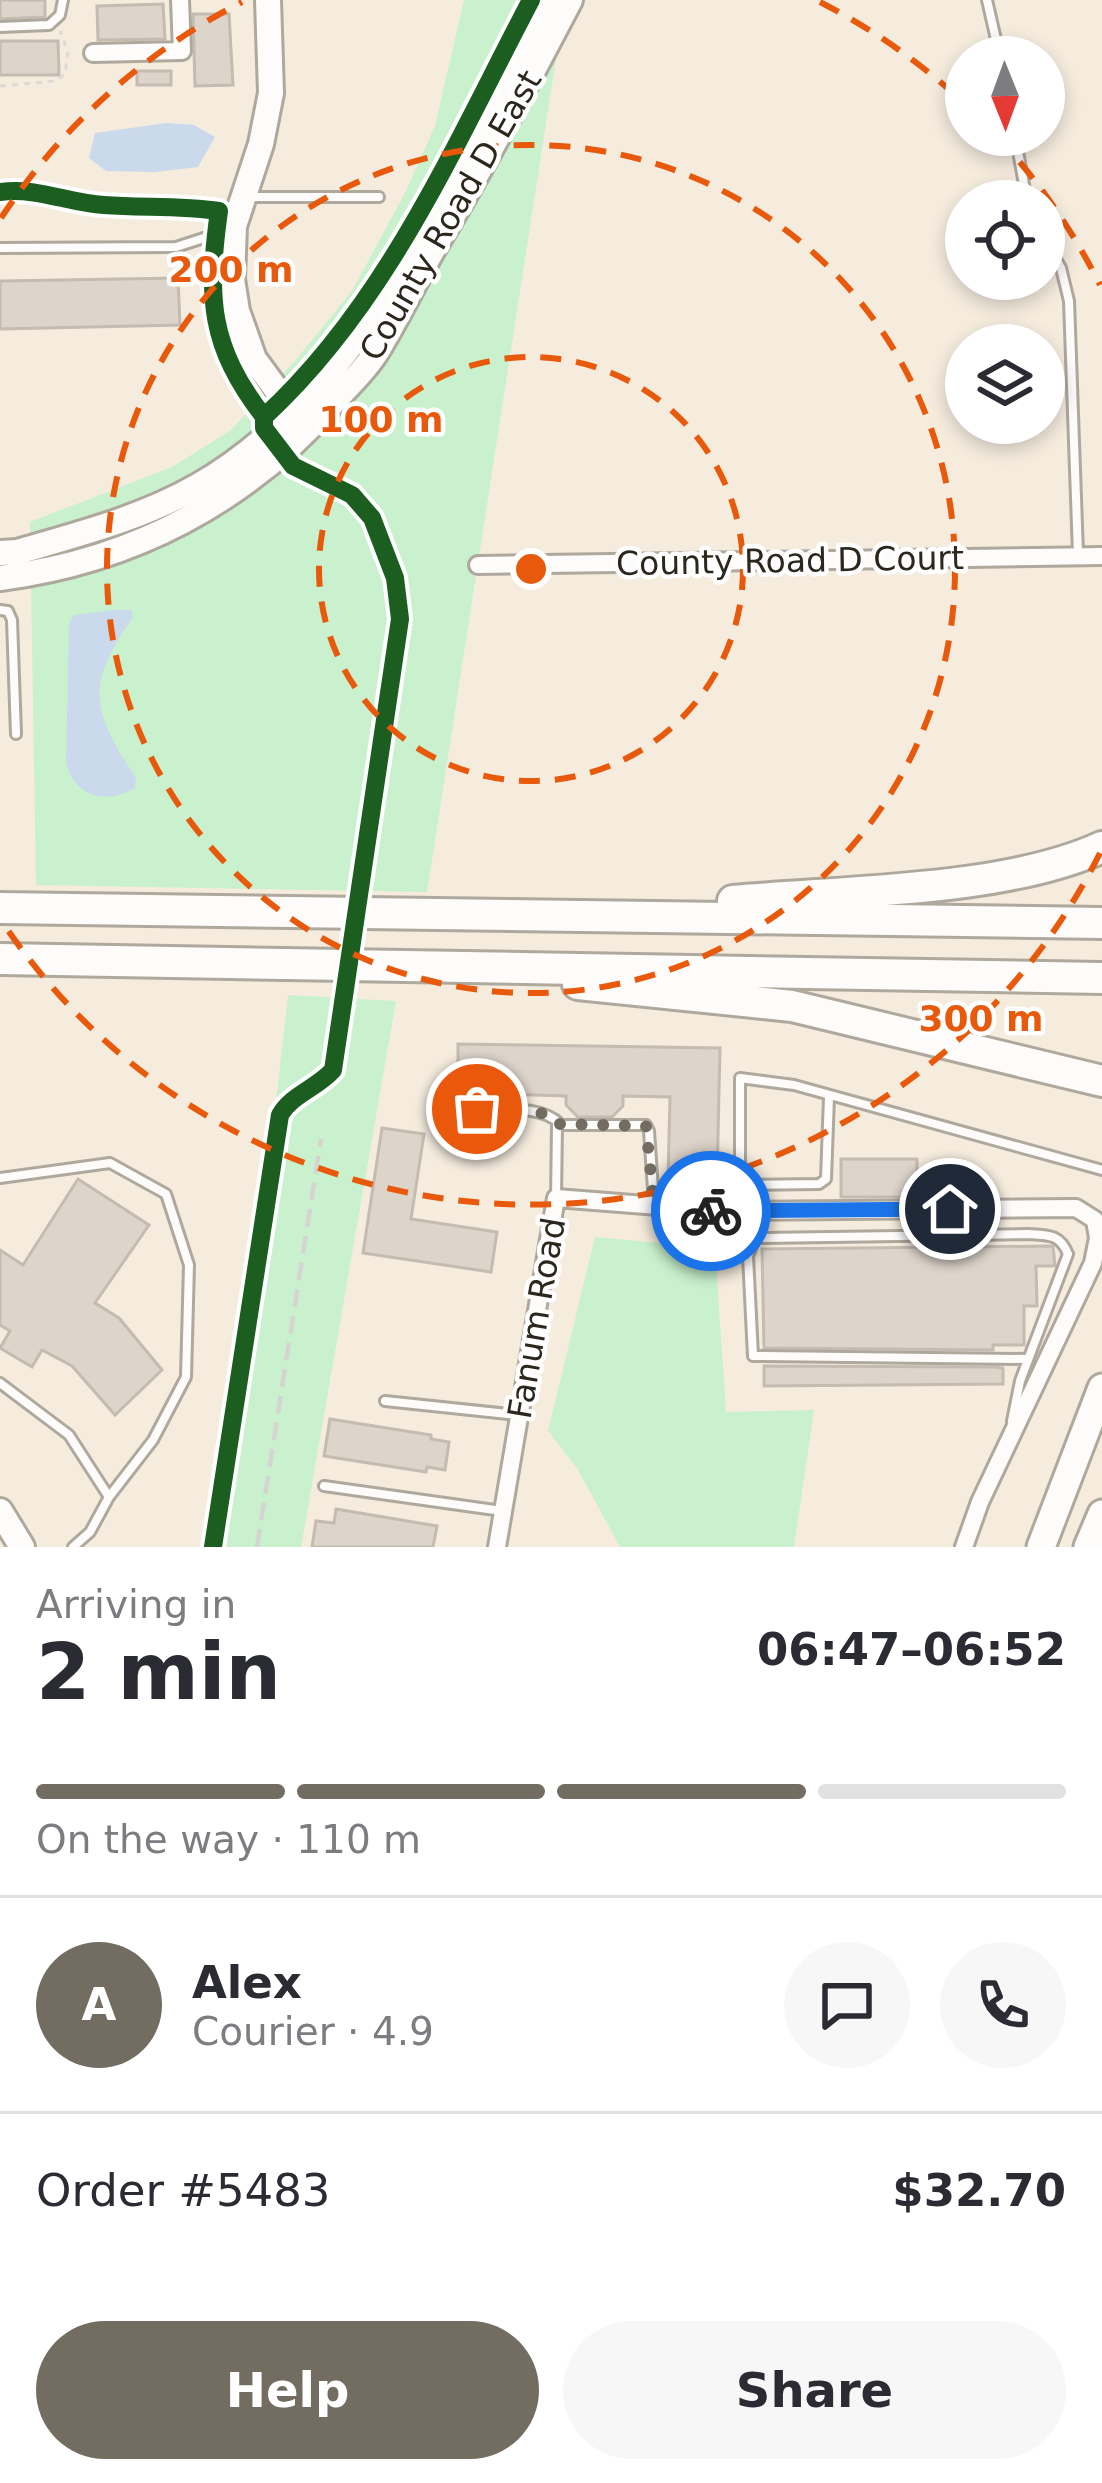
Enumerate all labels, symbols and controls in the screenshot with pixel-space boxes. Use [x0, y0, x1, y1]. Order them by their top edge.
north arrow [945, 36, 1065, 156]
map controls [945, 36, 1065, 444]
street label: County Road D East [351, 63, 549, 367]
button: locate [945, 180, 1065, 300]
text: 200 m [168, 249, 294, 290]
button: layers [945, 324, 1065, 444]
text: 100 m [318, 399, 444, 440]
street label: County Road D Court [616, 538, 964, 583]
centre of rings [510, 548, 552, 590]
text: 300 m [918, 998, 1044, 1039]
pin [426, 1058, 528, 1160]
icon: bag [444, 1076, 510, 1142]
courier [651, 1151, 771, 1271]
pin [899, 1158, 1001, 1260]
icon: home [917, 1176, 983, 1242]
icon: bike [678, 1178, 744, 1244]
street label: Fanum Road [500, 1215, 573, 1422]
text: Arriving in [36, 1582, 236, 1627]
text: 06:47–06:52 [757, 1623, 1066, 1676]
text: 2 min [36, 1627, 281, 1717]
text: On the way · 110 m [36, 1817, 421, 1862]
button: chat [784, 1942, 910, 2068]
button: phone [940, 1942, 1066, 2068]
text: Alex [192, 1956, 302, 2009]
text: A [82, 1978, 116, 2031]
text: Courier · 4.9 [192, 2009, 434, 2054]
text: Order #5483 [36, 2164, 330, 2217]
text: $32.70 [892, 2164, 1066, 2217]
button: Help [36, 2321, 539, 2459]
button: Share [563, 2321, 1066, 2459]

